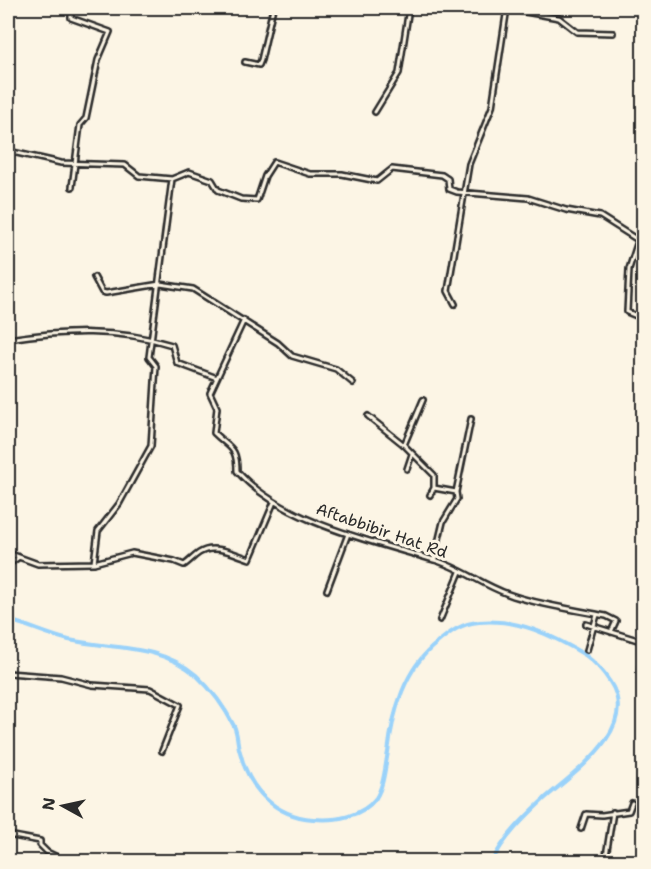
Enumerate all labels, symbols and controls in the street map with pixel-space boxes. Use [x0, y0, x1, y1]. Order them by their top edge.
street label: Aftabbibir Hat Rd [313, 498, 450, 563]
north arrow [33, 776, 93, 836]
text: N [37, 796, 60, 812]

